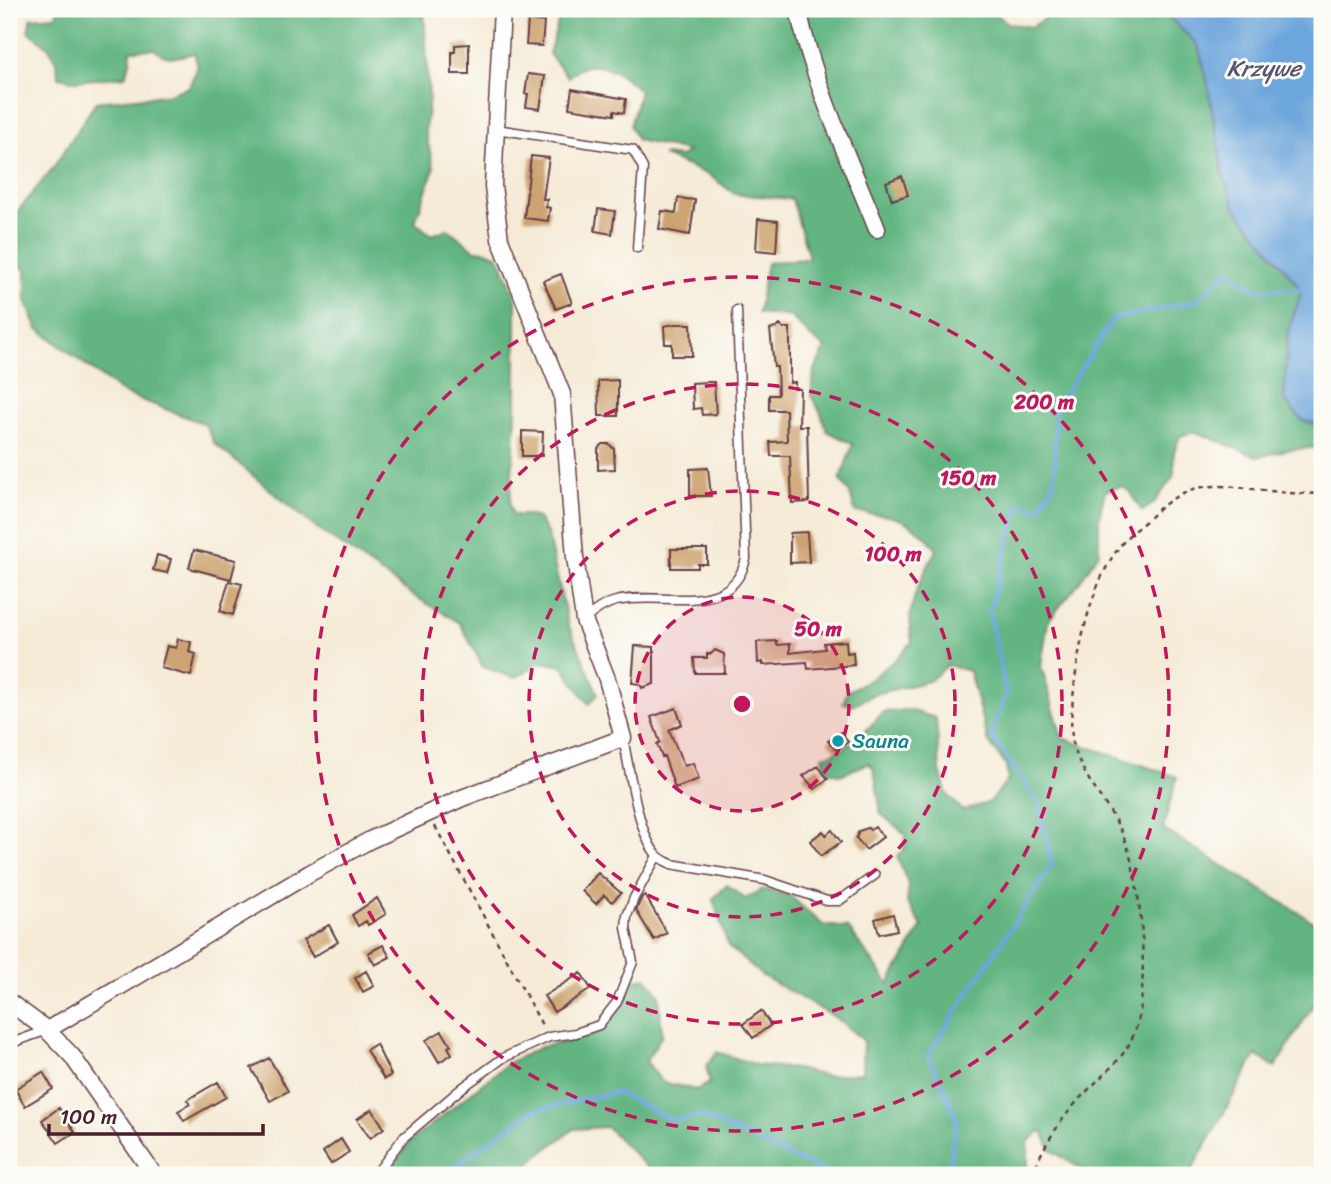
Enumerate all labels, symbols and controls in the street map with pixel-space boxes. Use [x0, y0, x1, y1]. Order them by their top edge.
water label: Krzywe [1227, 48, 1303, 89]
text: 200 m [1013, 383, 1075, 421]
text: 150 m [940, 459, 997, 497]
text: 100 m [864, 535, 922, 573]
text: 50 m [794, 610, 843, 648]
centre of rings [730, 692, 754, 716]
place label: Sauna [852, 722, 909, 760]
marker: Sauna [830, 733, 846, 749]
scale bar [49, 1093, 262, 1137]
text: 100 m [60, 1098, 117, 1136]

